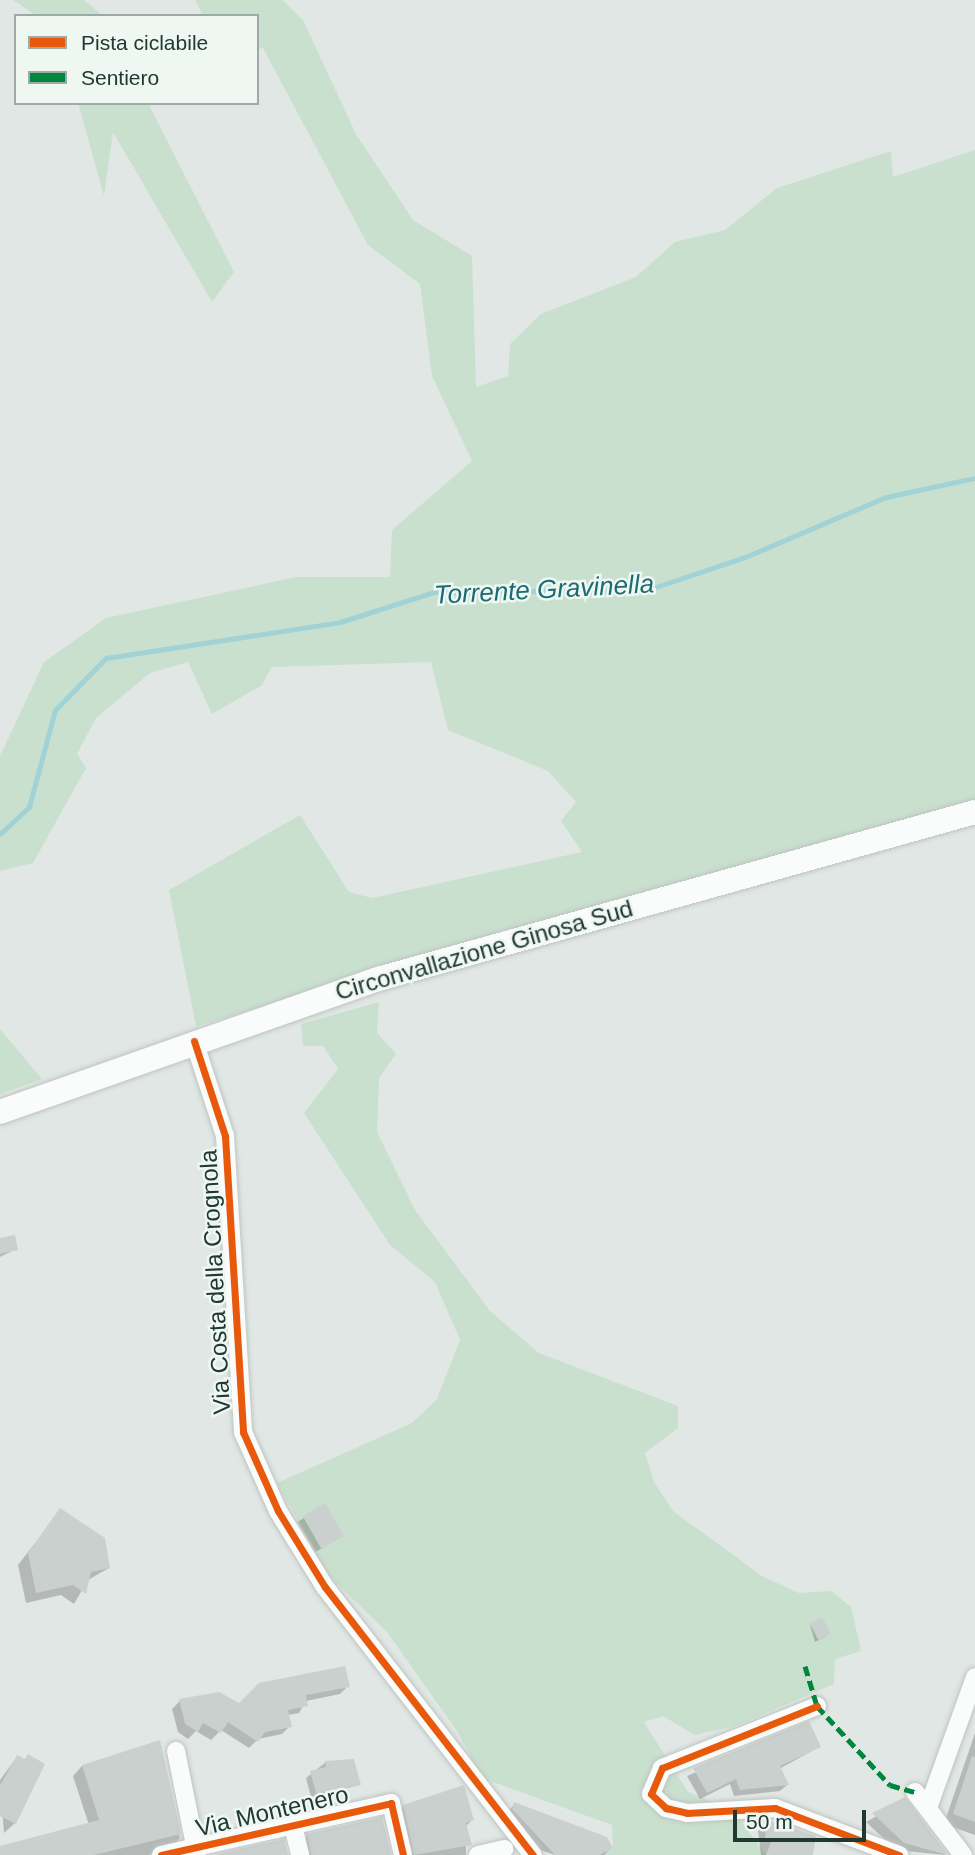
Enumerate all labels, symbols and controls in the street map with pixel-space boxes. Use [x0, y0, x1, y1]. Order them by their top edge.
legend [14, 14, 259, 105]
text: Pista ciclabile [81, 31, 208, 54]
text: Sentiero [81, 66, 159, 89]
water label: Torrente Gravinella [433, 569, 655, 611]
street label: Circonvallazione Ginosa Sud [332, 894, 636, 1006]
street label: Via Costa della Crognola [194, 1149, 236, 1415]
street label: Via Montenero [193, 1779, 351, 1843]
scale bar [737, 1796, 870, 1840]
text: 50 m [746, 1810, 793, 1833]

